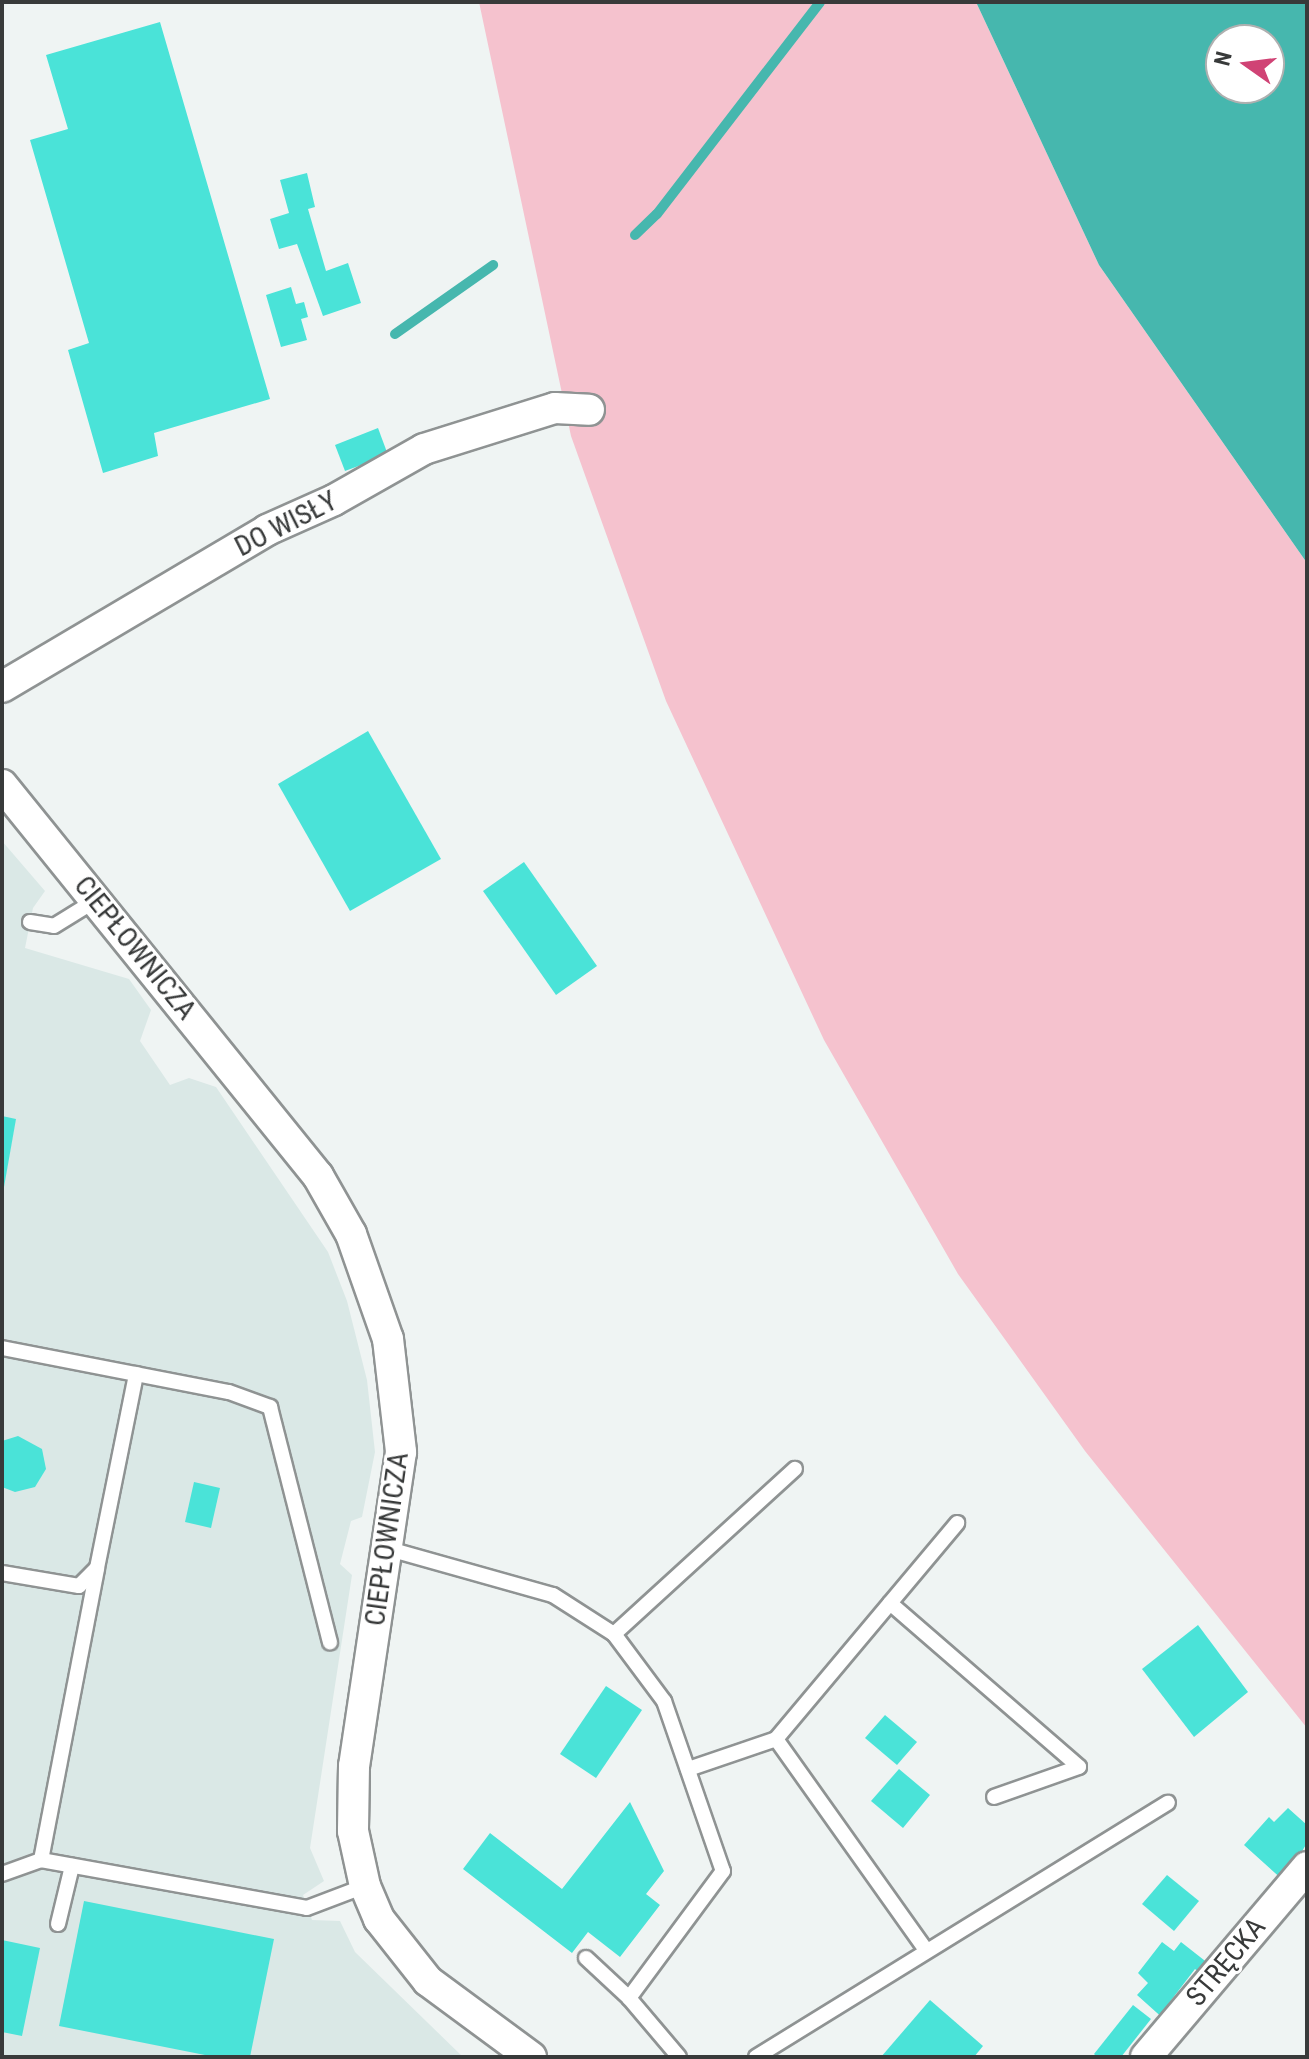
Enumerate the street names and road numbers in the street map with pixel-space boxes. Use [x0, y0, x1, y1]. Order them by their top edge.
street label: DO WISŁY [229, 484, 343, 564]
street label: CIEPŁOWNICZA [67, 869, 203, 1027]
street label: CIEPŁOWNICZA [358, 1450, 416, 1628]
street label: STRĘCKA [1179, 1911, 1273, 2013]

